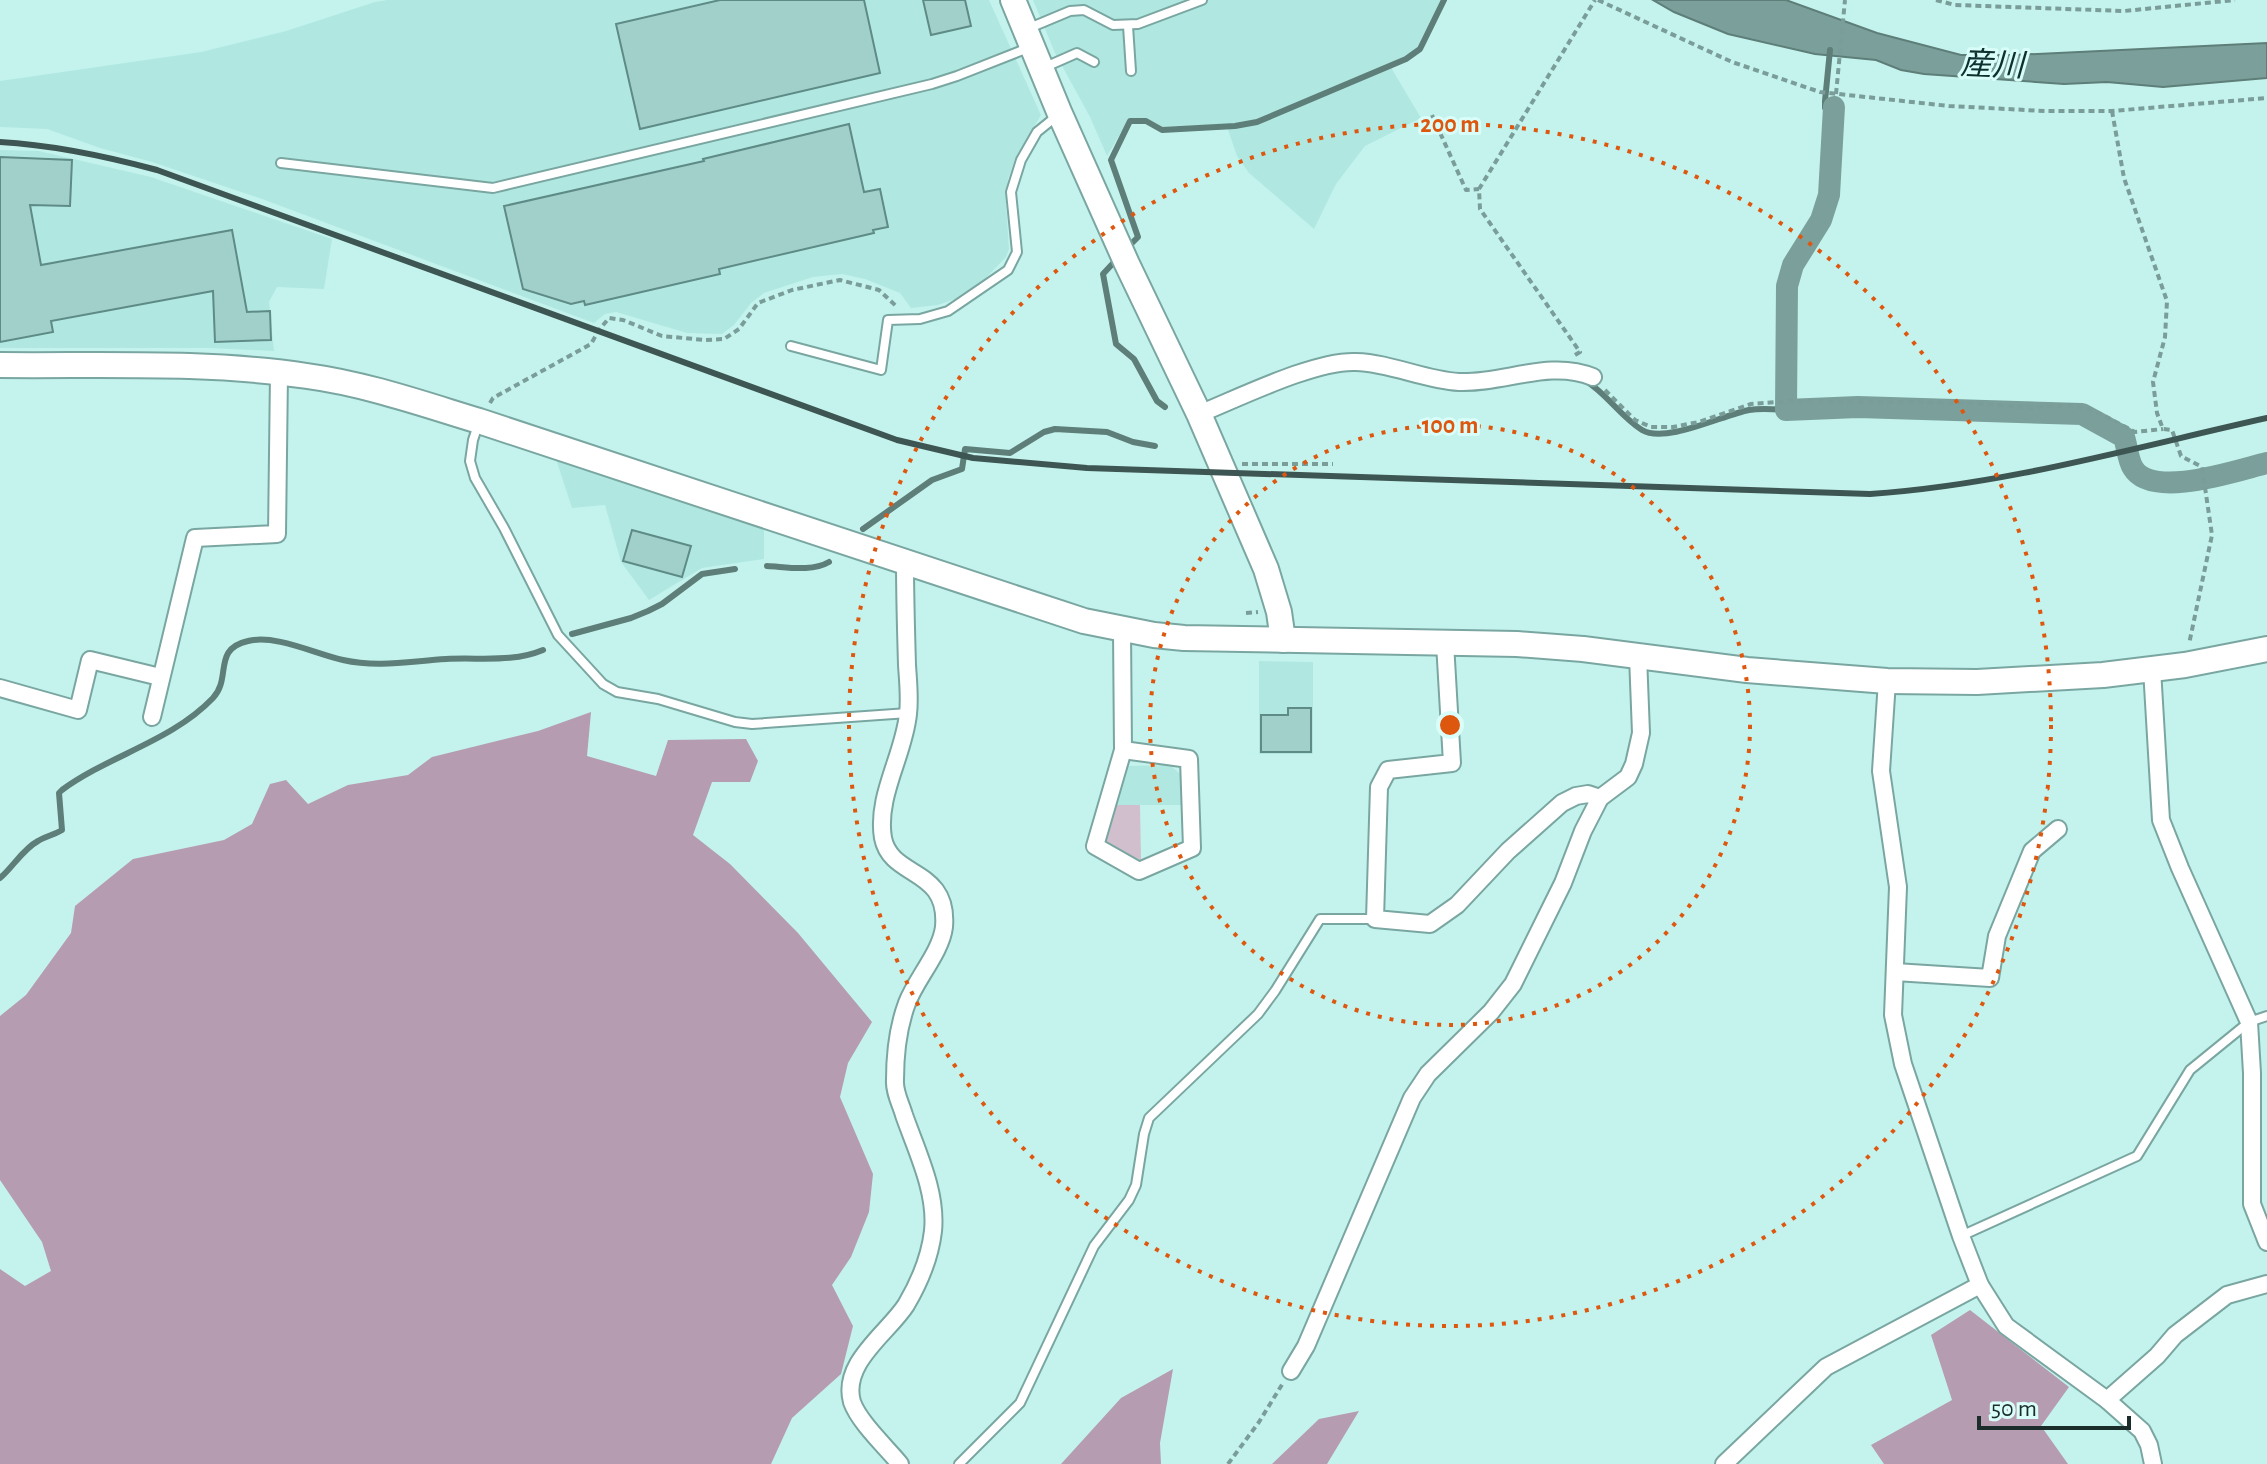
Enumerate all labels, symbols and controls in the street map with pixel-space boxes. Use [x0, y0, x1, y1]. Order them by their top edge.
water label: 産川 [1959, 47, 2028, 82]
text: 200 m [1420, 113, 1480, 137]
text: 100 m [1422, 414, 1478, 438]
centre of rings [1436, 711, 1464, 739]
scale bar [1979, 1380, 2129, 1430]
text: 50 m [1991, 1397, 2037, 1421]

